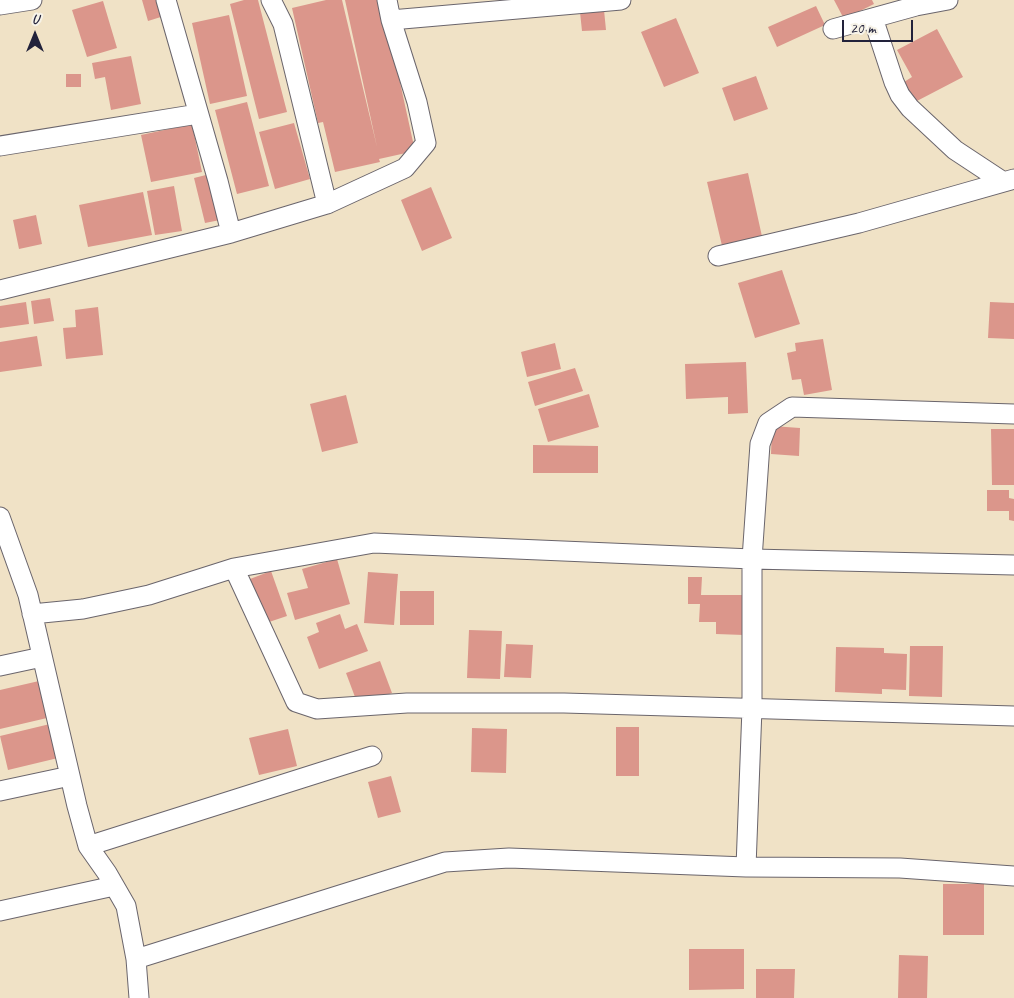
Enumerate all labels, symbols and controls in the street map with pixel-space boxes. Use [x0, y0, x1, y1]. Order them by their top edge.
north arrow [10, 10, 60, 60]
scale bar [844, 10, 915, 42]
text: U [32, 11, 38, 28]
text: 20 m [850, 19, 876, 38]

